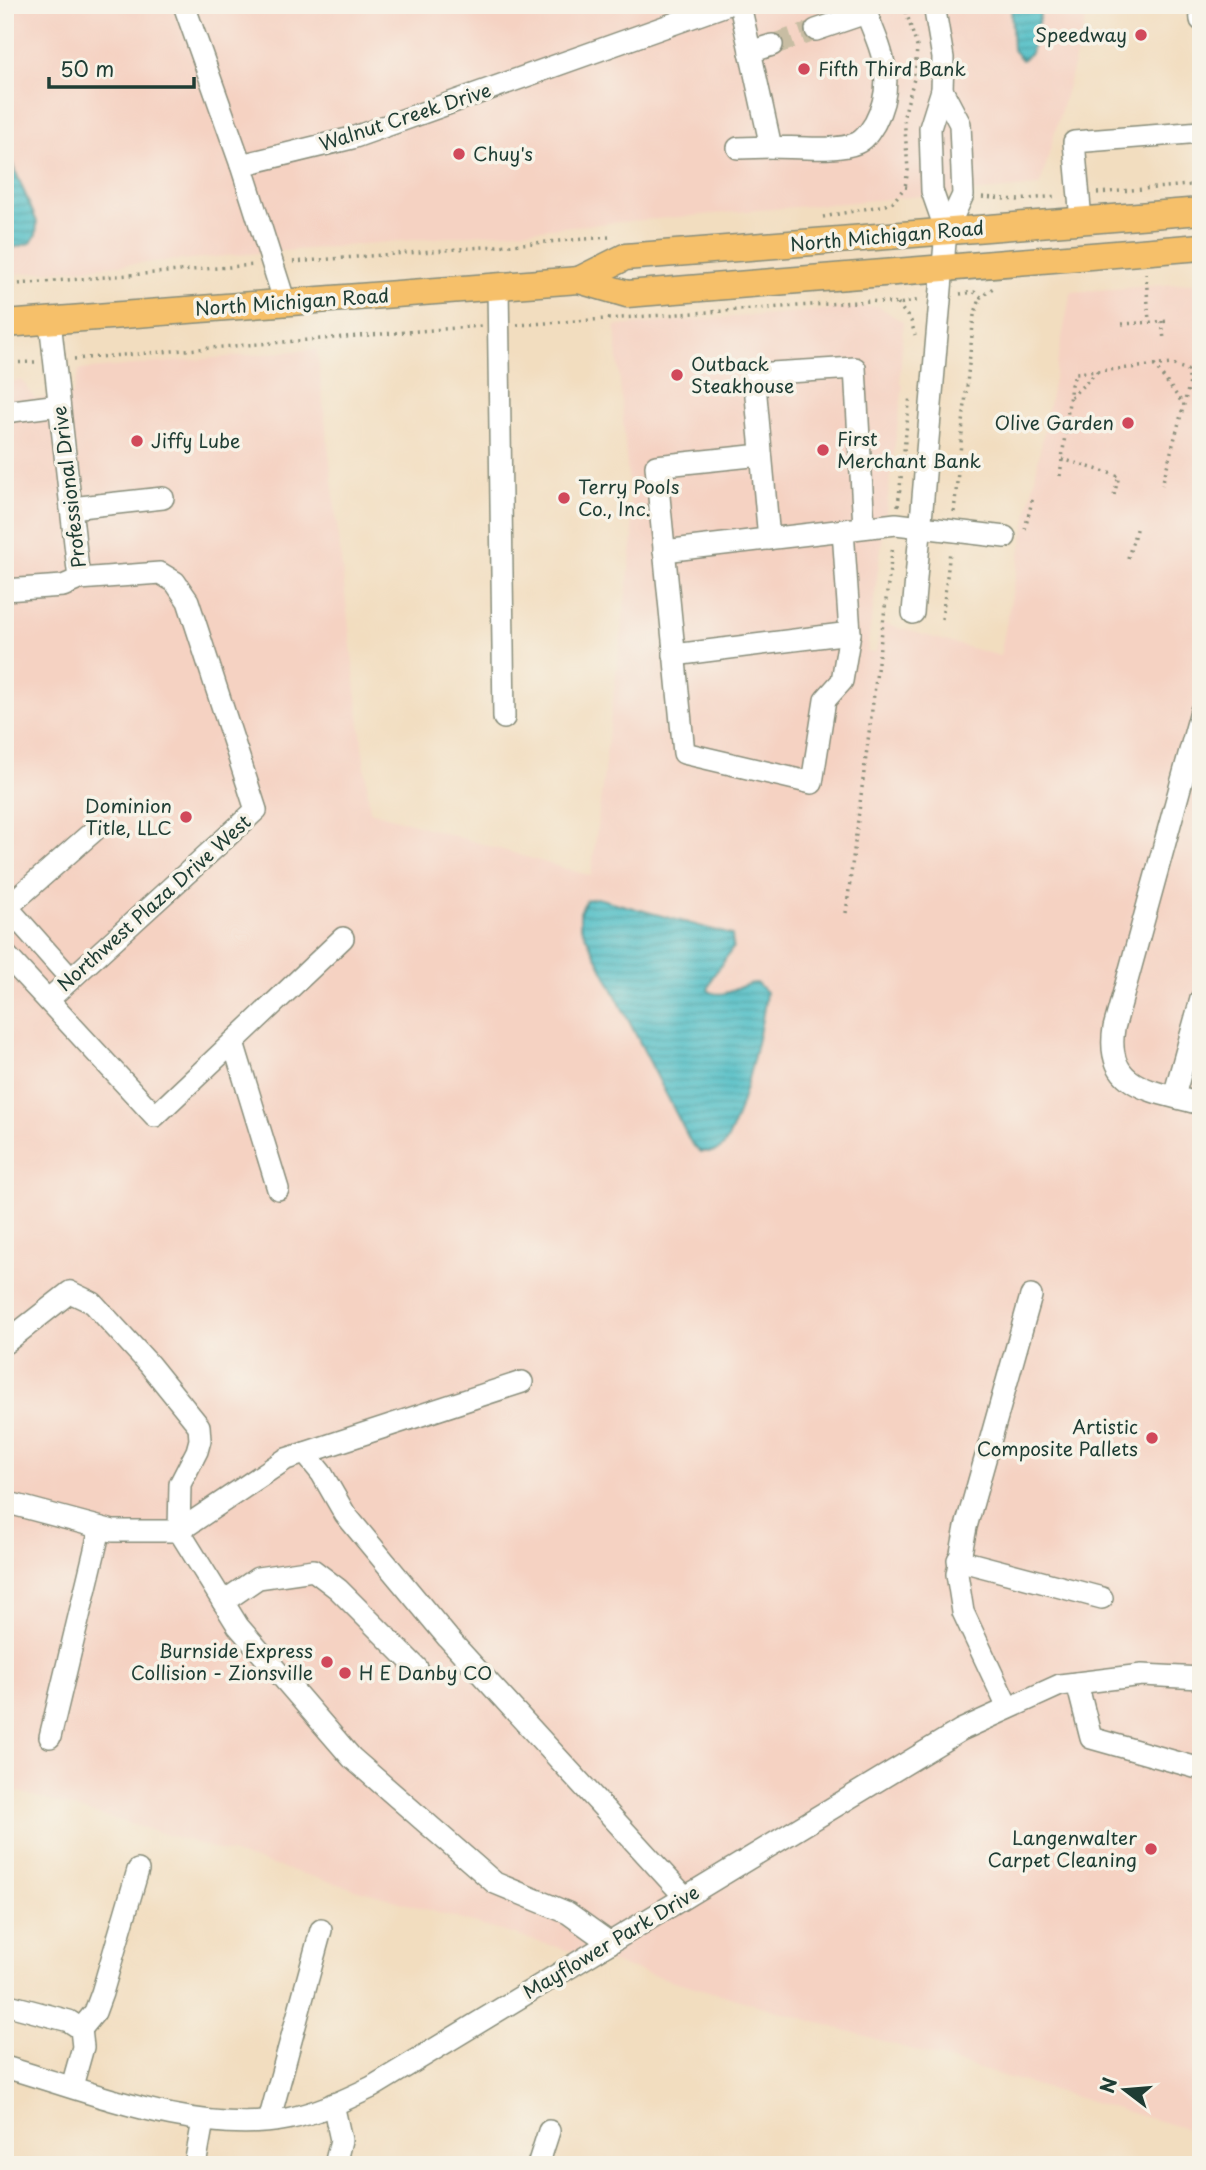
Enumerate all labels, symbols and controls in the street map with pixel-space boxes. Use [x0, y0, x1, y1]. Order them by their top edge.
place label: Speedway [1035, 20, 1127, 48]
marker: Speedway [1133, 27, 1149, 43]
scale bar [49, 46, 194, 90]
text: 50 m [60, 52, 114, 84]
place label: Fifth Third Bank [818, 54, 966, 82]
marker: Fifth Third Bank [796, 61, 812, 77]
street label: Walnut Creek Drive [315, 75, 494, 157]
place label: Chuy's [473, 139, 533, 167]
marker: Chuy's [451, 146, 467, 162]
street label: North Michigan Road [789, 213, 985, 257]
street label: North Michigan Road [194, 280, 390, 322]
place label: Outback Steakhouse [691, 349, 794, 399]
marker: Outback Steakhouse [669, 367, 685, 383]
street label: Professional Drive [44, 404, 92, 570]
place label: Olive Garden [995, 408, 1114, 436]
marker: Olive Garden [1120, 415, 1136, 431]
place label: First Merchant Bank [837, 424, 982, 474]
place label: Jiffy Lube [151, 426, 240, 454]
marker: Jiffy Lube [129, 433, 145, 449]
marker: First Merchant Bank [815, 442, 831, 458]
place label: Terry Pools Co., Inc. [578, 472, 679, 522]
marker: Terry Pools Co., Inc. [556, 490, 572, 506]
place label: Dominion Title, LLC [85, 791, 172, 841]
street label: Northwest Plaza Drive West [50, 807, 257, 997]
marker: Dominion Title, LLC [178, 809, 194, 825]
place label: Artistic Composite Pallets [977, 1412, 1138, 1462]
marker: Artistic Composite Pallets [1144, 1430, 1160, 1446]
place label: Burnside Express Collision - Zionsville [131, 1636, 313, 1686]
marker: Burnside Express Collision - Zionsville [319, 1654, 335, 1670]
place label: H E Danby CO [359, 1658, 492, 1686]
marker: H E Danby CO [337, 1665, 353, 1681]
place label: Langenwalter Carpet Cleaning [987, 1823, 1137, 1873]
marker: Langenwalter Carpet Cleaning [1143, 1841, 1159, 1857]
street label: Mayflower Park Drive [517, 1877, 704, 2005]
north arrow [1090, 2054, 1160, 2124]
text: N [1092, 2074, 1123, 2096]

